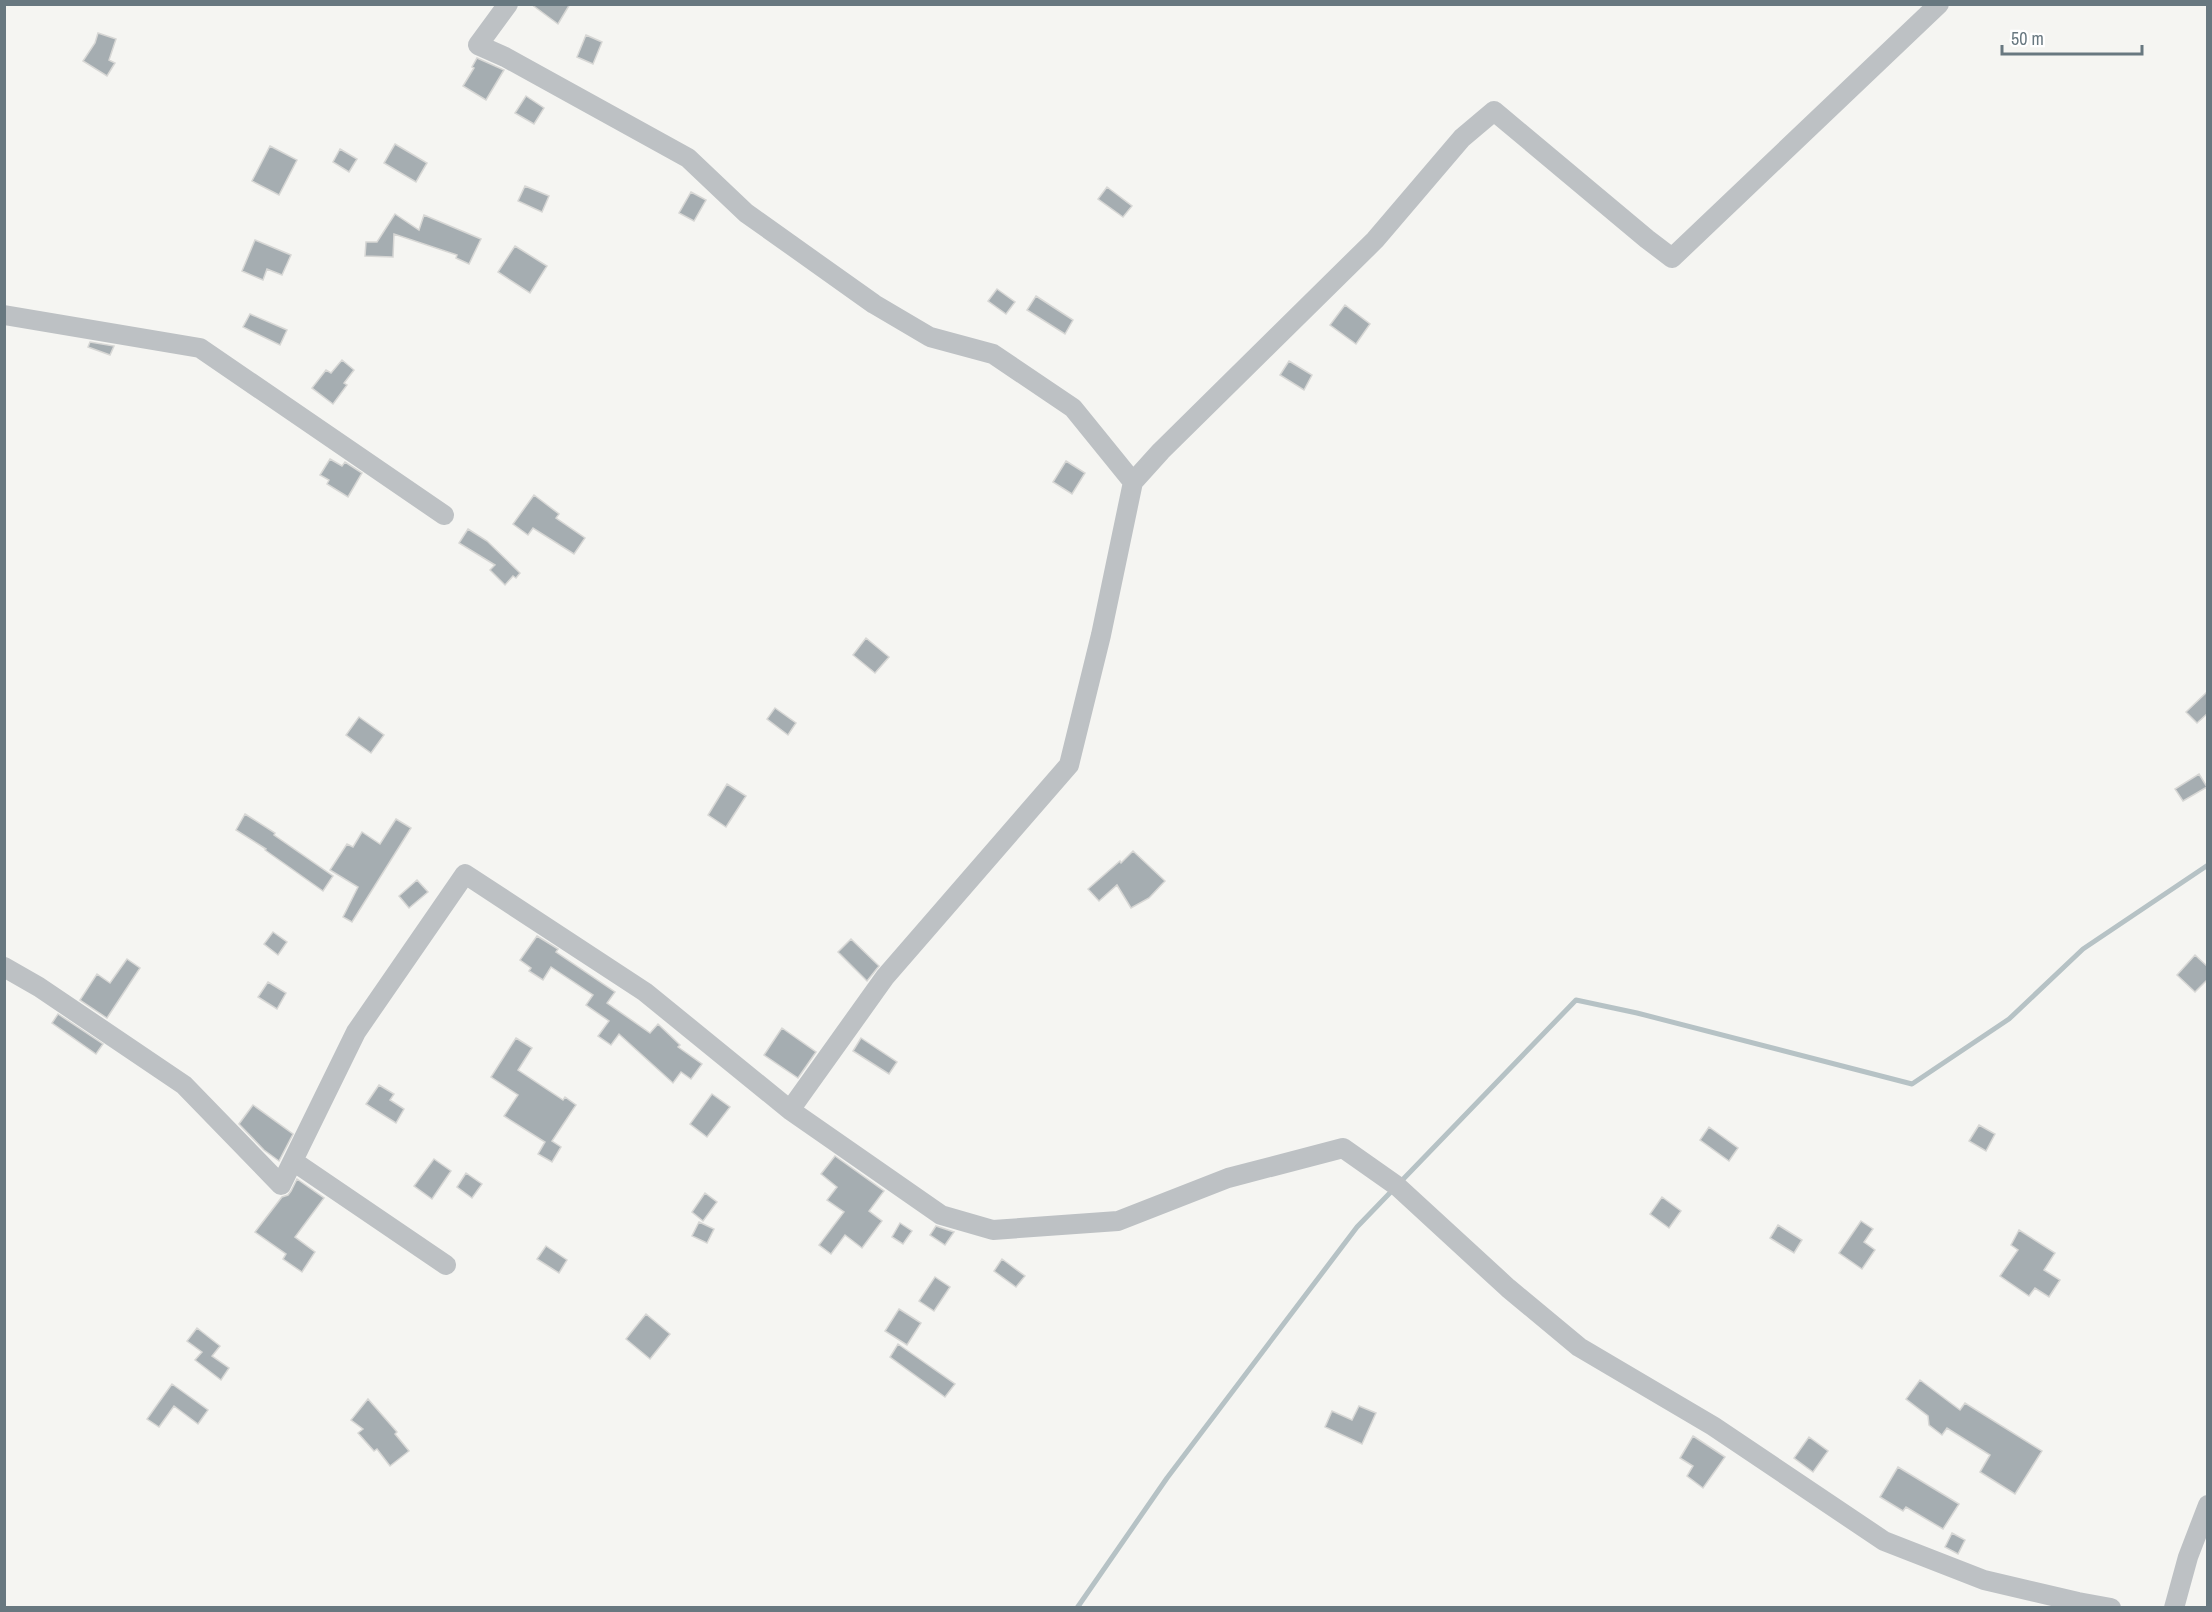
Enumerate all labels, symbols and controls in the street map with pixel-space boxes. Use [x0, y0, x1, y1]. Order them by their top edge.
scale bar [2002, 18, 2142, 56]
text: 50 m [2011, 26, 2044, 51]

